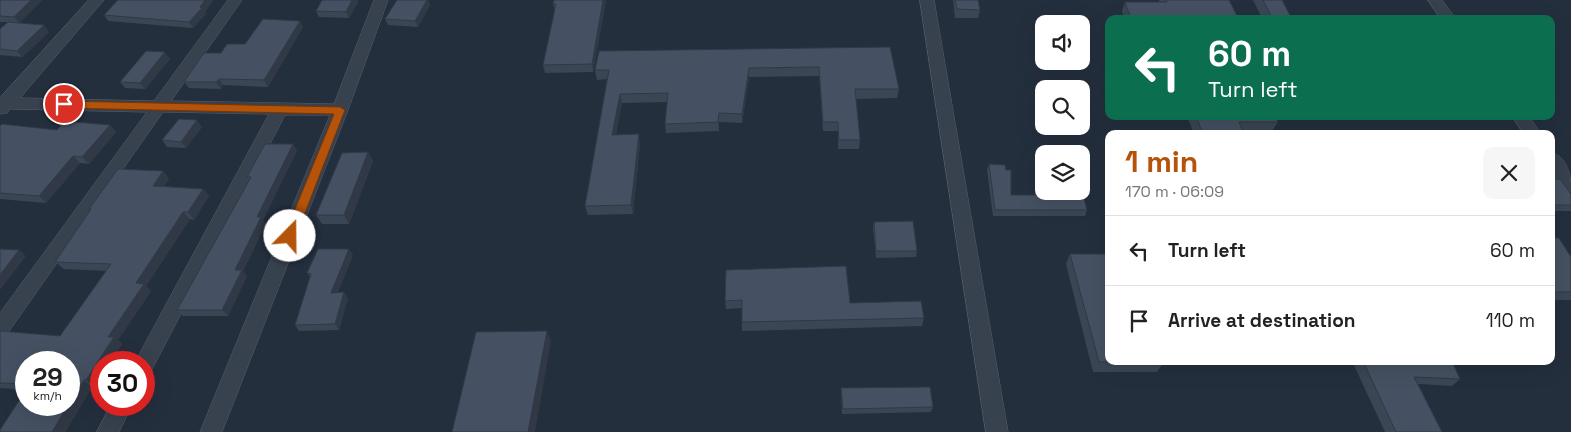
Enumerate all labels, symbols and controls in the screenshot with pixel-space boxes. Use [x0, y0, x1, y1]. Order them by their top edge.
map controls [1035, 15, 1090, 200]
button: sound [1035, 15, 1090, 70]
text: 60 m [1208, 32, 1291, 76]
icon: left [1125, 35, 1190, 100]
text: Turn left [1208, 75, 1298, 103]
button: search [1035, 80, 1090, 135]
pin [43, 83, 85, 125]
icon: arrive [50, 90, 78, 118]
text: 1 min [1125, 142, 1198, 181]
button: layers [1035, 145, 1090, 200]
button: close [1483, 147, 1535, 199]
text: 170 m · 06:09 [1125, 181, 1224, 202]
position arrow [263, 209, 315, 261]
icon: left [1125, 237, 1153, 265]
text: Turn left [1168, 238, 1246, 263]
text: 60 m [1490, 238, 1535, 263]
icon: arrive [1125, 307, 1153, 335]
text: Arrive at destination [1168, 308, 1356, 333]
text: 110 m [1486, 308, 1535, 333]
speed limit sign: 30 [90, 351, 155, 416]
text: 29 [32, 361, 63, 393]
text: km/h [33, 388, 62, 404]

